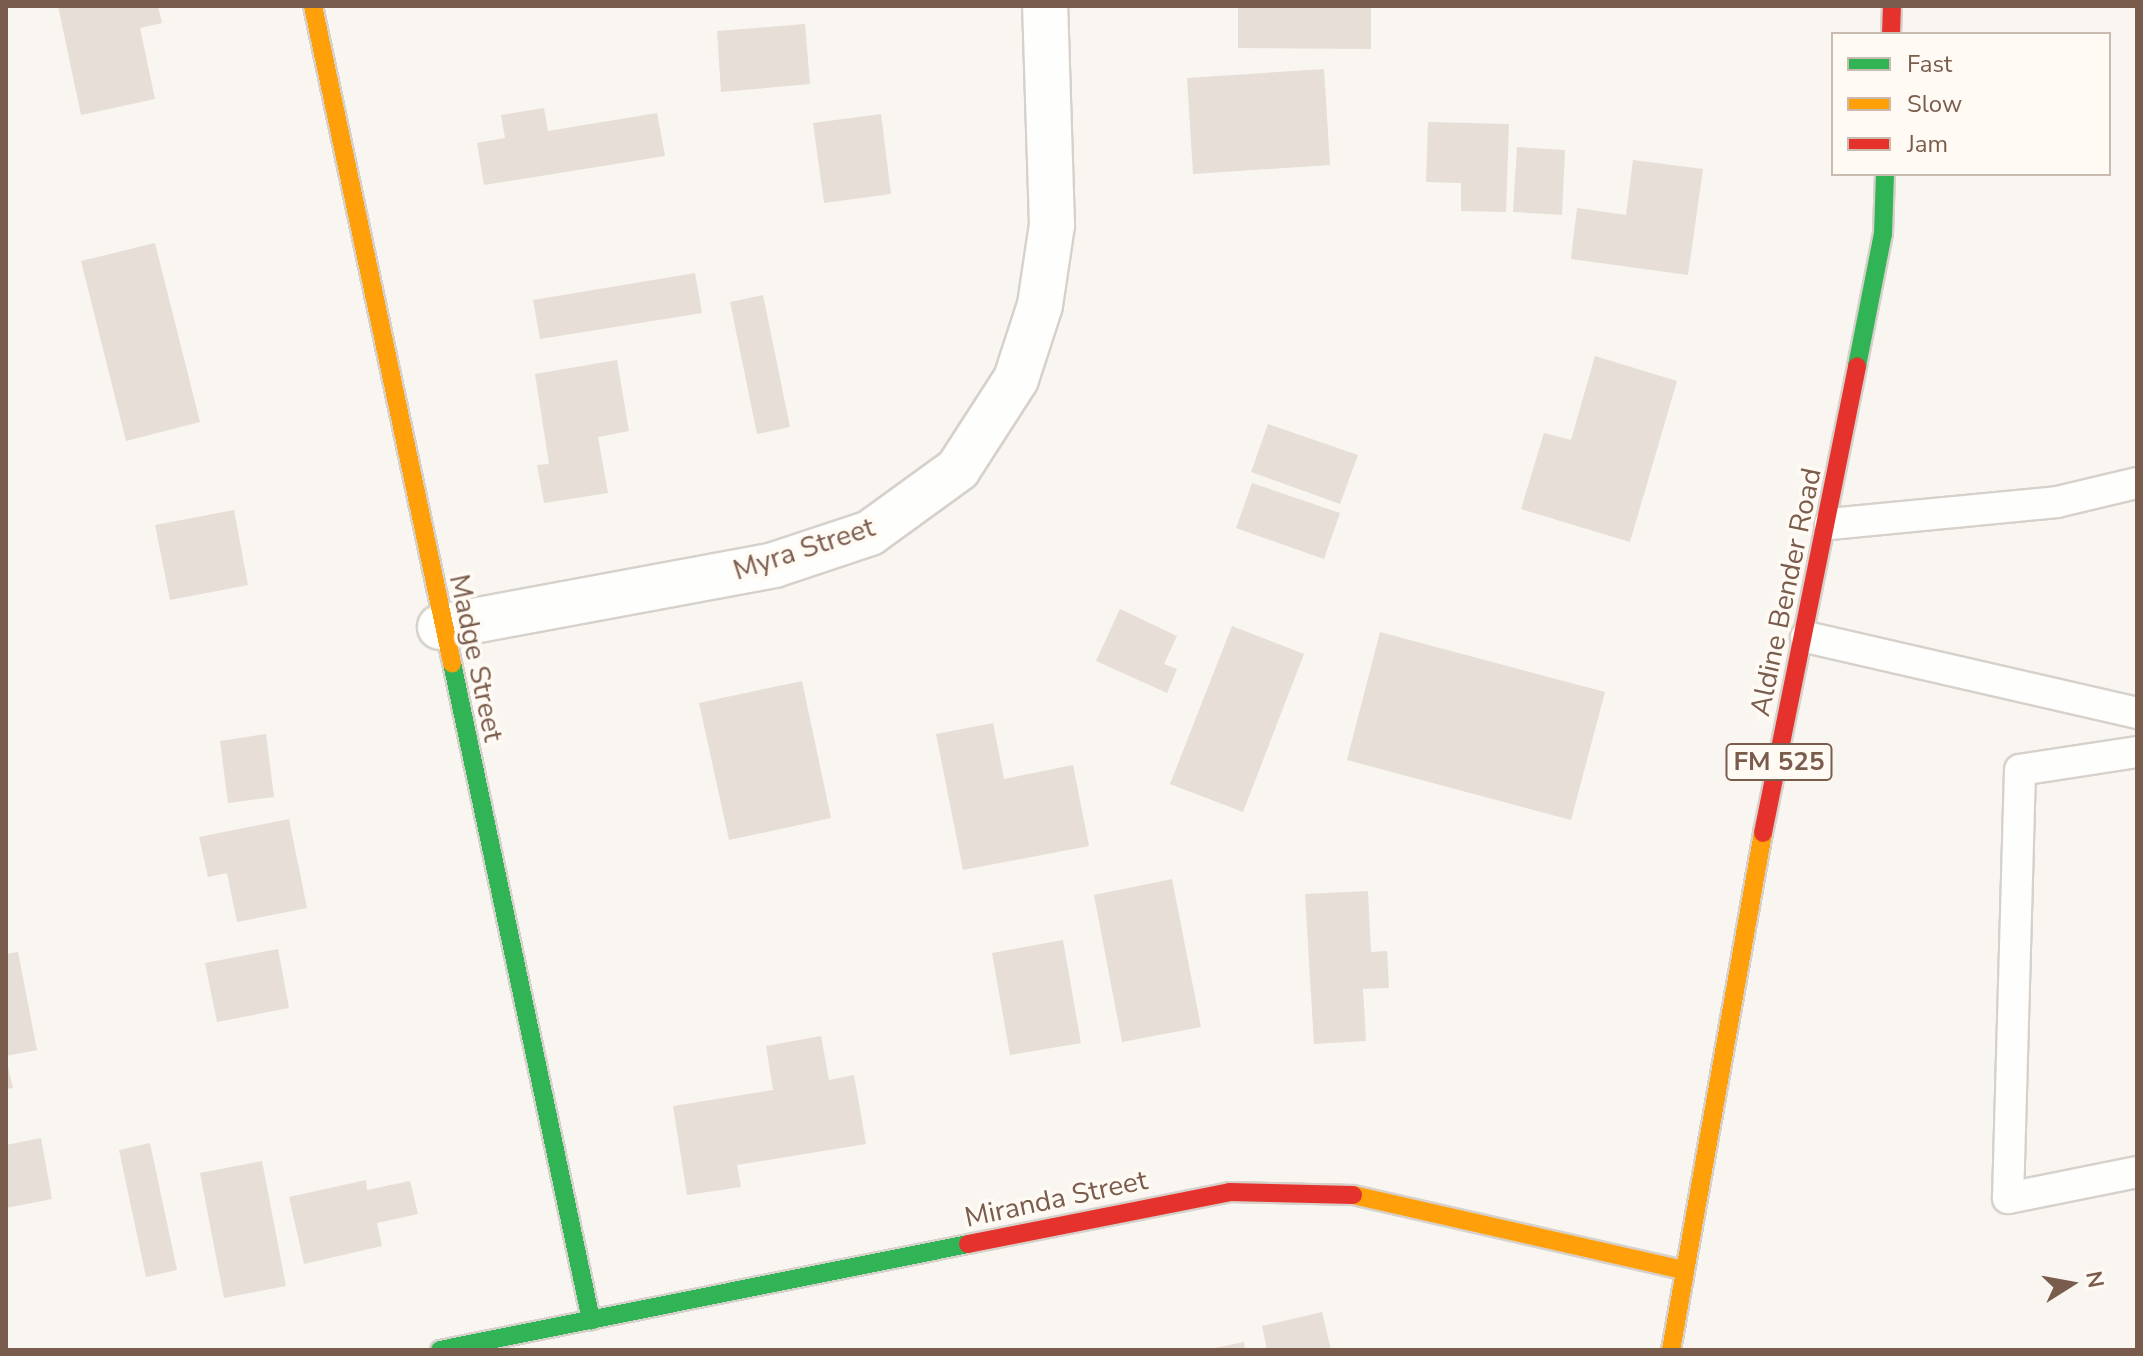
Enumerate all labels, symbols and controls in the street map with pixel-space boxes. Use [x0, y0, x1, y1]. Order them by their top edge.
legend [1831, 32, 2111, 176]
text: Fast [1907, 48, 1952, 80]
text: Slow [1907, 88, 1962, 120]
text: Jam [1907, 128, 1948, 160]
street label: Aldine Bender Road [1743, 465, 1829, 719]
street label: Myra Street [729, 510, 879, 588]
street label: Madge Street [442, 571, 510, 745]
road number: FM 525 [1725, 740, 1833, 784]
street label: Miranda Street [962, 1163, 1150, 1235]
north arrow [2031, 1244, 2111, 1324]
text: N [2078, 1268, 2111, 1290]

